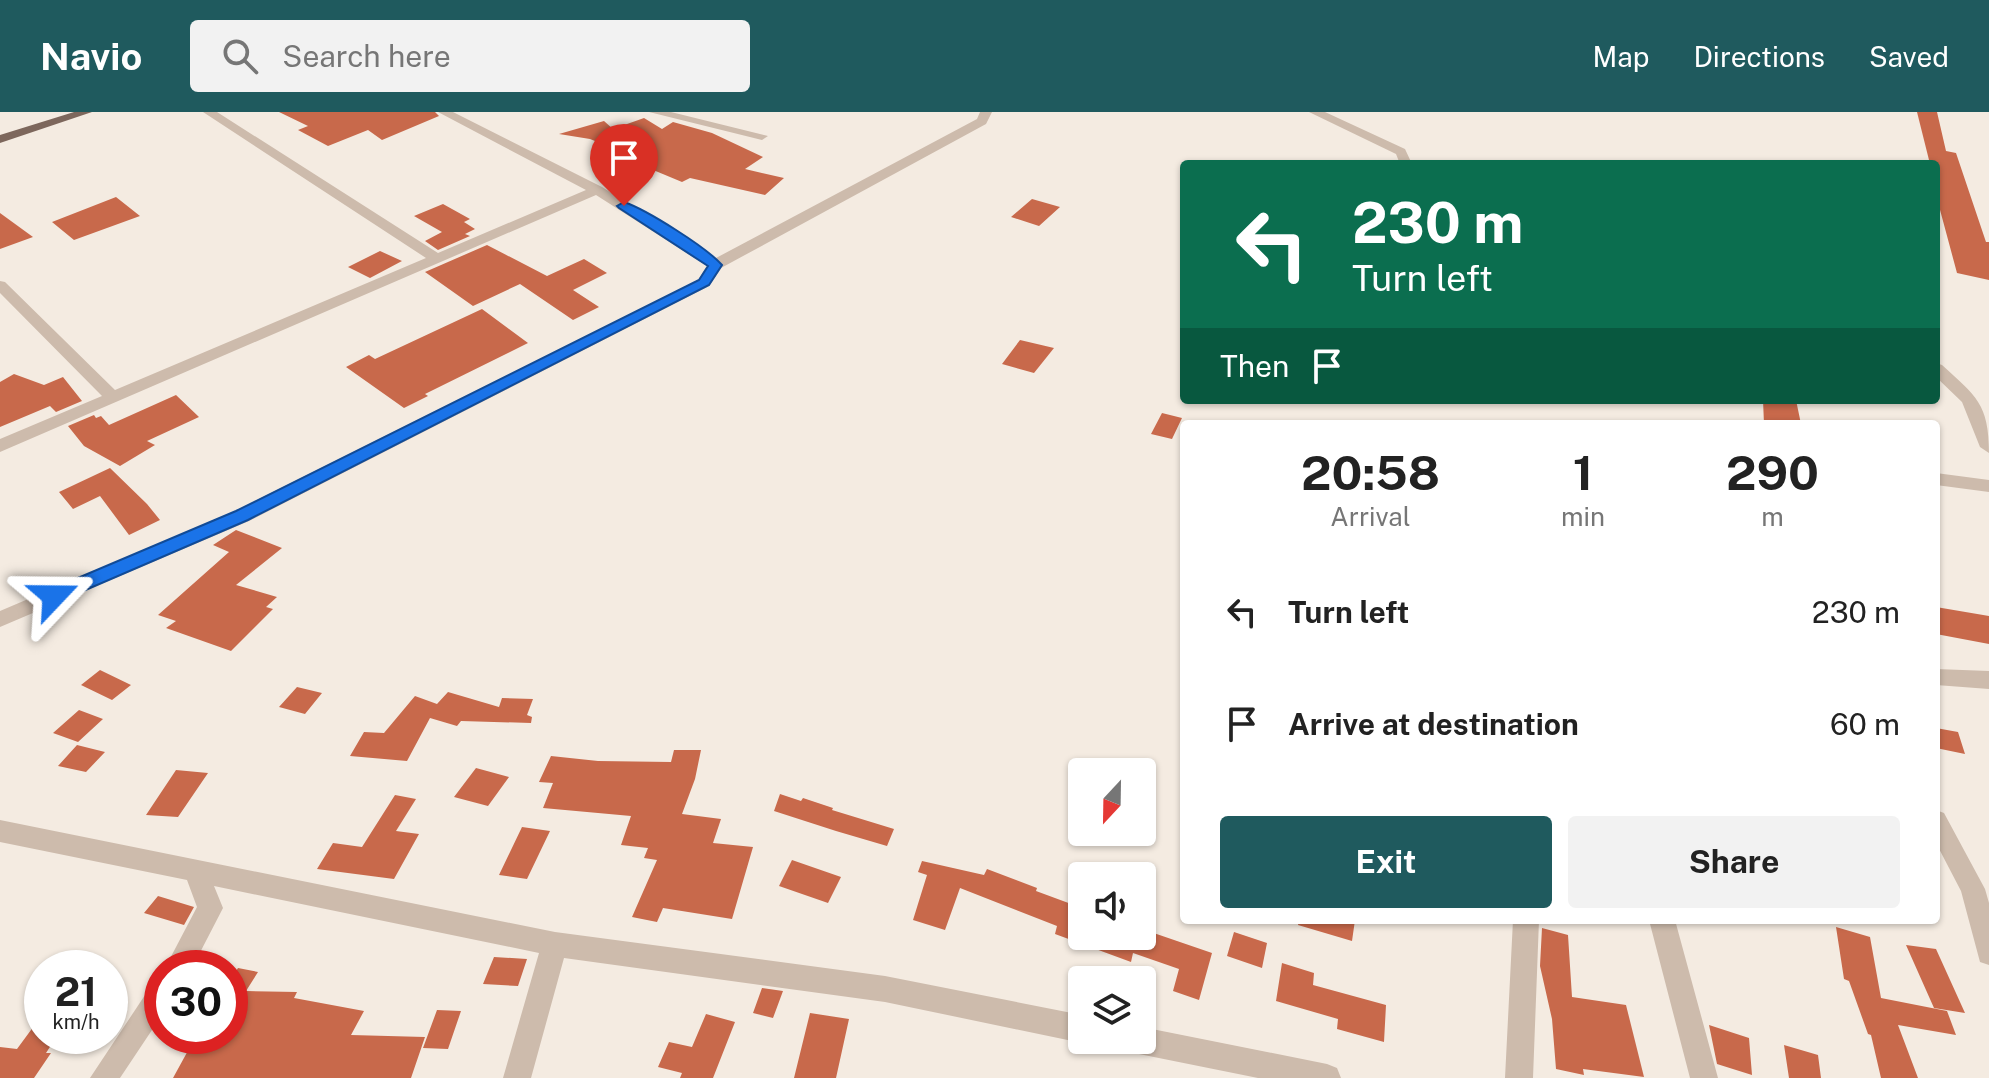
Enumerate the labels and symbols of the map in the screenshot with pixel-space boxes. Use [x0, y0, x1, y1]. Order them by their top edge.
pin [590, 124, 658, 206]
position arrow [12, 554, 96, 638]
north arrow [1068, 758, 1156, 846]
speed limit sign: 30 [144, 950, 248, 1054]

